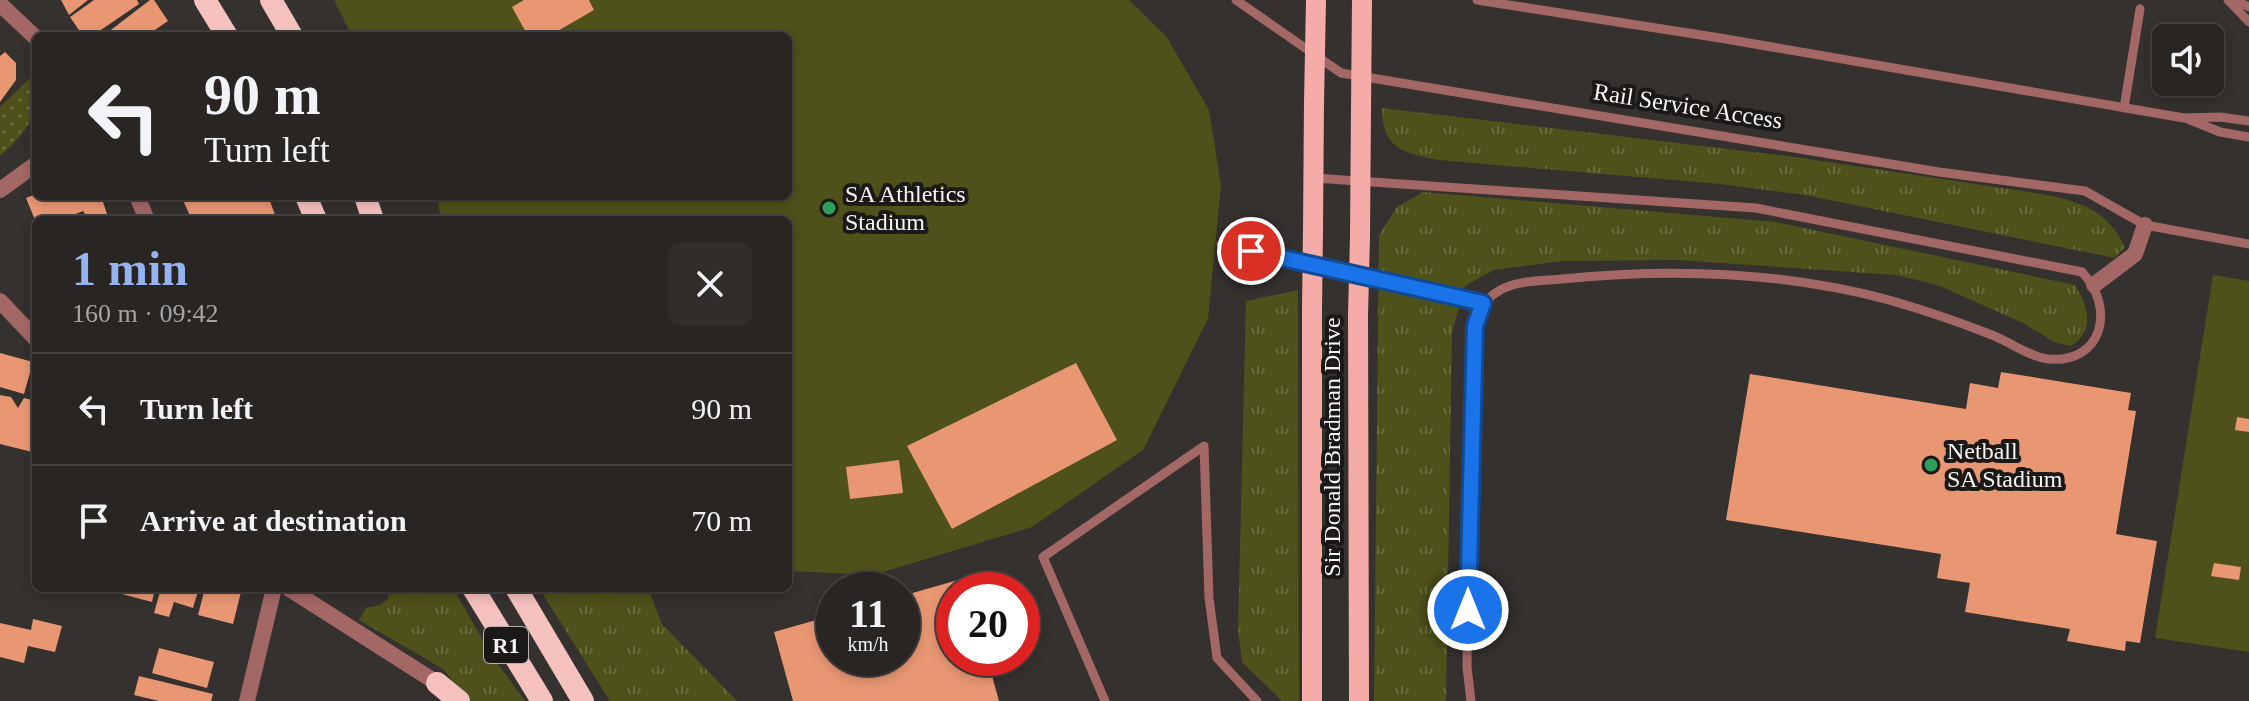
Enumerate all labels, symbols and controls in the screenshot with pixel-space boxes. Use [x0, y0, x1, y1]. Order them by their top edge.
map controls [2152, 24, 2224, 96]
button: sound [2152, 24, 2224, 96]
icon: left [72, 64, 176, 168]
text: 90 m [204, 64, 321, 126]
street label: Rail Service Access [1592, 78, 1784, 134]
text: Turn left [204, 130, 330, 170]
place label: SA Athletics Stadium [845, 181, 966, 235]
marker: SA Athletics Stadium [820, 199, 838, 217]
pin [1217, 217, 1285, 285]
icon: arrive [1229, 229, 1273, 273]
text: 1 min [72, 242, 188, 295]
button: close [668, 242, 752, 326]
text: 160 m · 09:42 [72, 299, 219, 328]
street label: Sir Donald Bradman Drive [1319, 317, 1345, 577]
icon: left [72, 387, 116, 431]
text: Turn left [140, 392, 253, 425]
text: 90 m [691, 392, 752, 425]
place label: Netball SA Stadium [1947, 438, 2063, 492]
marker: Netball SA Stadium [1922, 456, 1940, 474]
icon: arrive [72, 499, 116, 543]
text: Arrive at destination [140, 504, 407, 537]
text: 70 m [691, 504, 752, 537]
position arrow [1426, 568, 1510, 652]
speed limit sign: 20 [936, 572, 1040, 676]
text: 11 [849, 591, 887, 636]
road number: R1 [484, 627, 528, 663]
text: km/h [847, 633, 889, 655]

